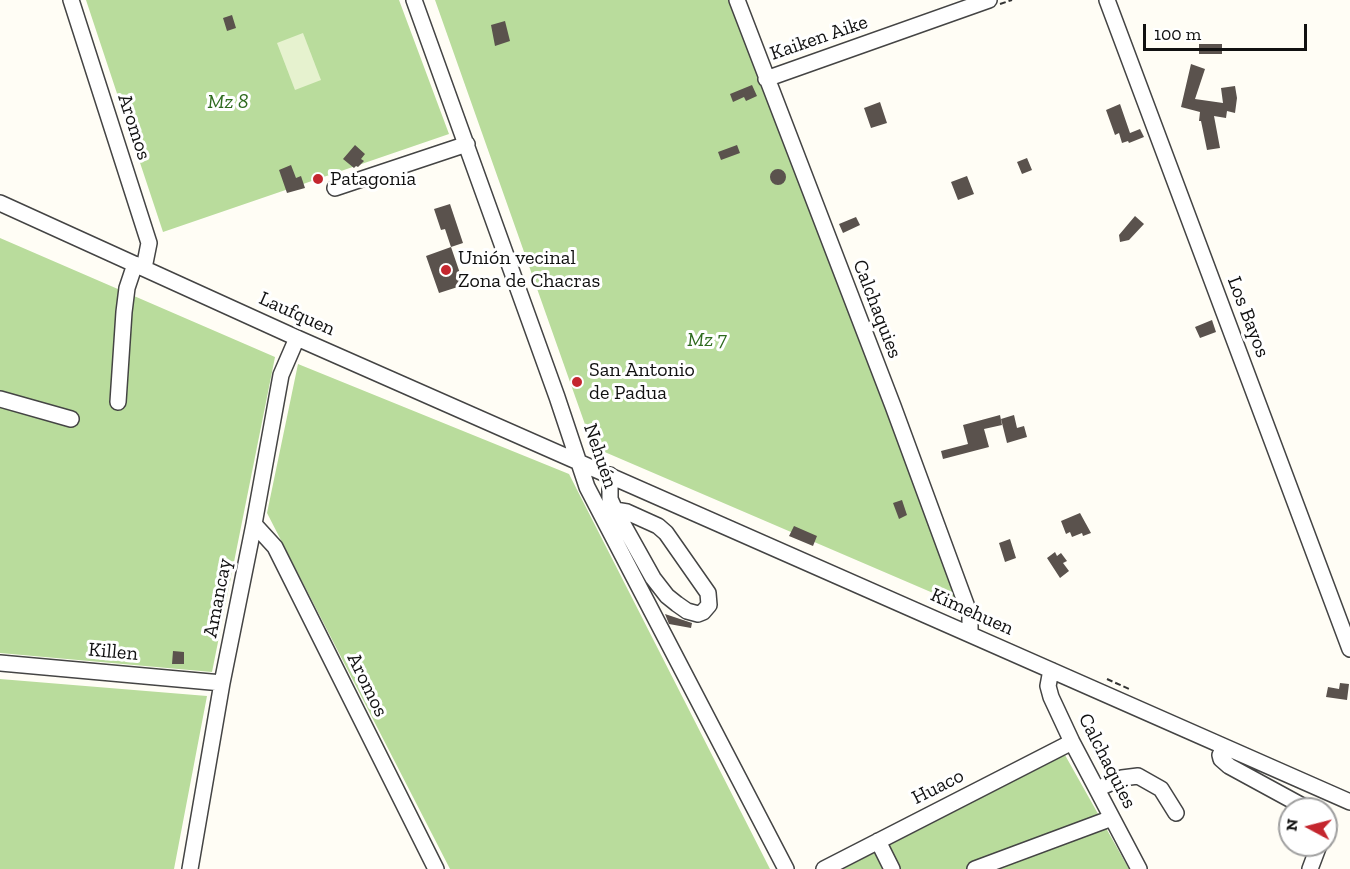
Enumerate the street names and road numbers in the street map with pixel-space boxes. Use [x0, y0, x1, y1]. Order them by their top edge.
street label: Kaiken Aike [767, 10, 871, 66]
street label: Aromos [112, 91, 156, 163]
street label: Calchaquies [847, 256, 907, 362]
street label: Los Bayos [1222, 273, 1274, 361]
street label: Laufquen [255, 287, 339, 341]
street label: Nehuén [578, 420, 622, 492]
street label: Amancay [199, 556, 237, 640]
street label: Kimehuen [927, 583, 1017, 641]
street label: Killen [87, 638, 139, 666]
street label: Aromos [341, 649, 393, 721]
street label: Calchaquies [1073, 709, 1141, 813]
street label: Huaco [908, 764, 968, 810]

